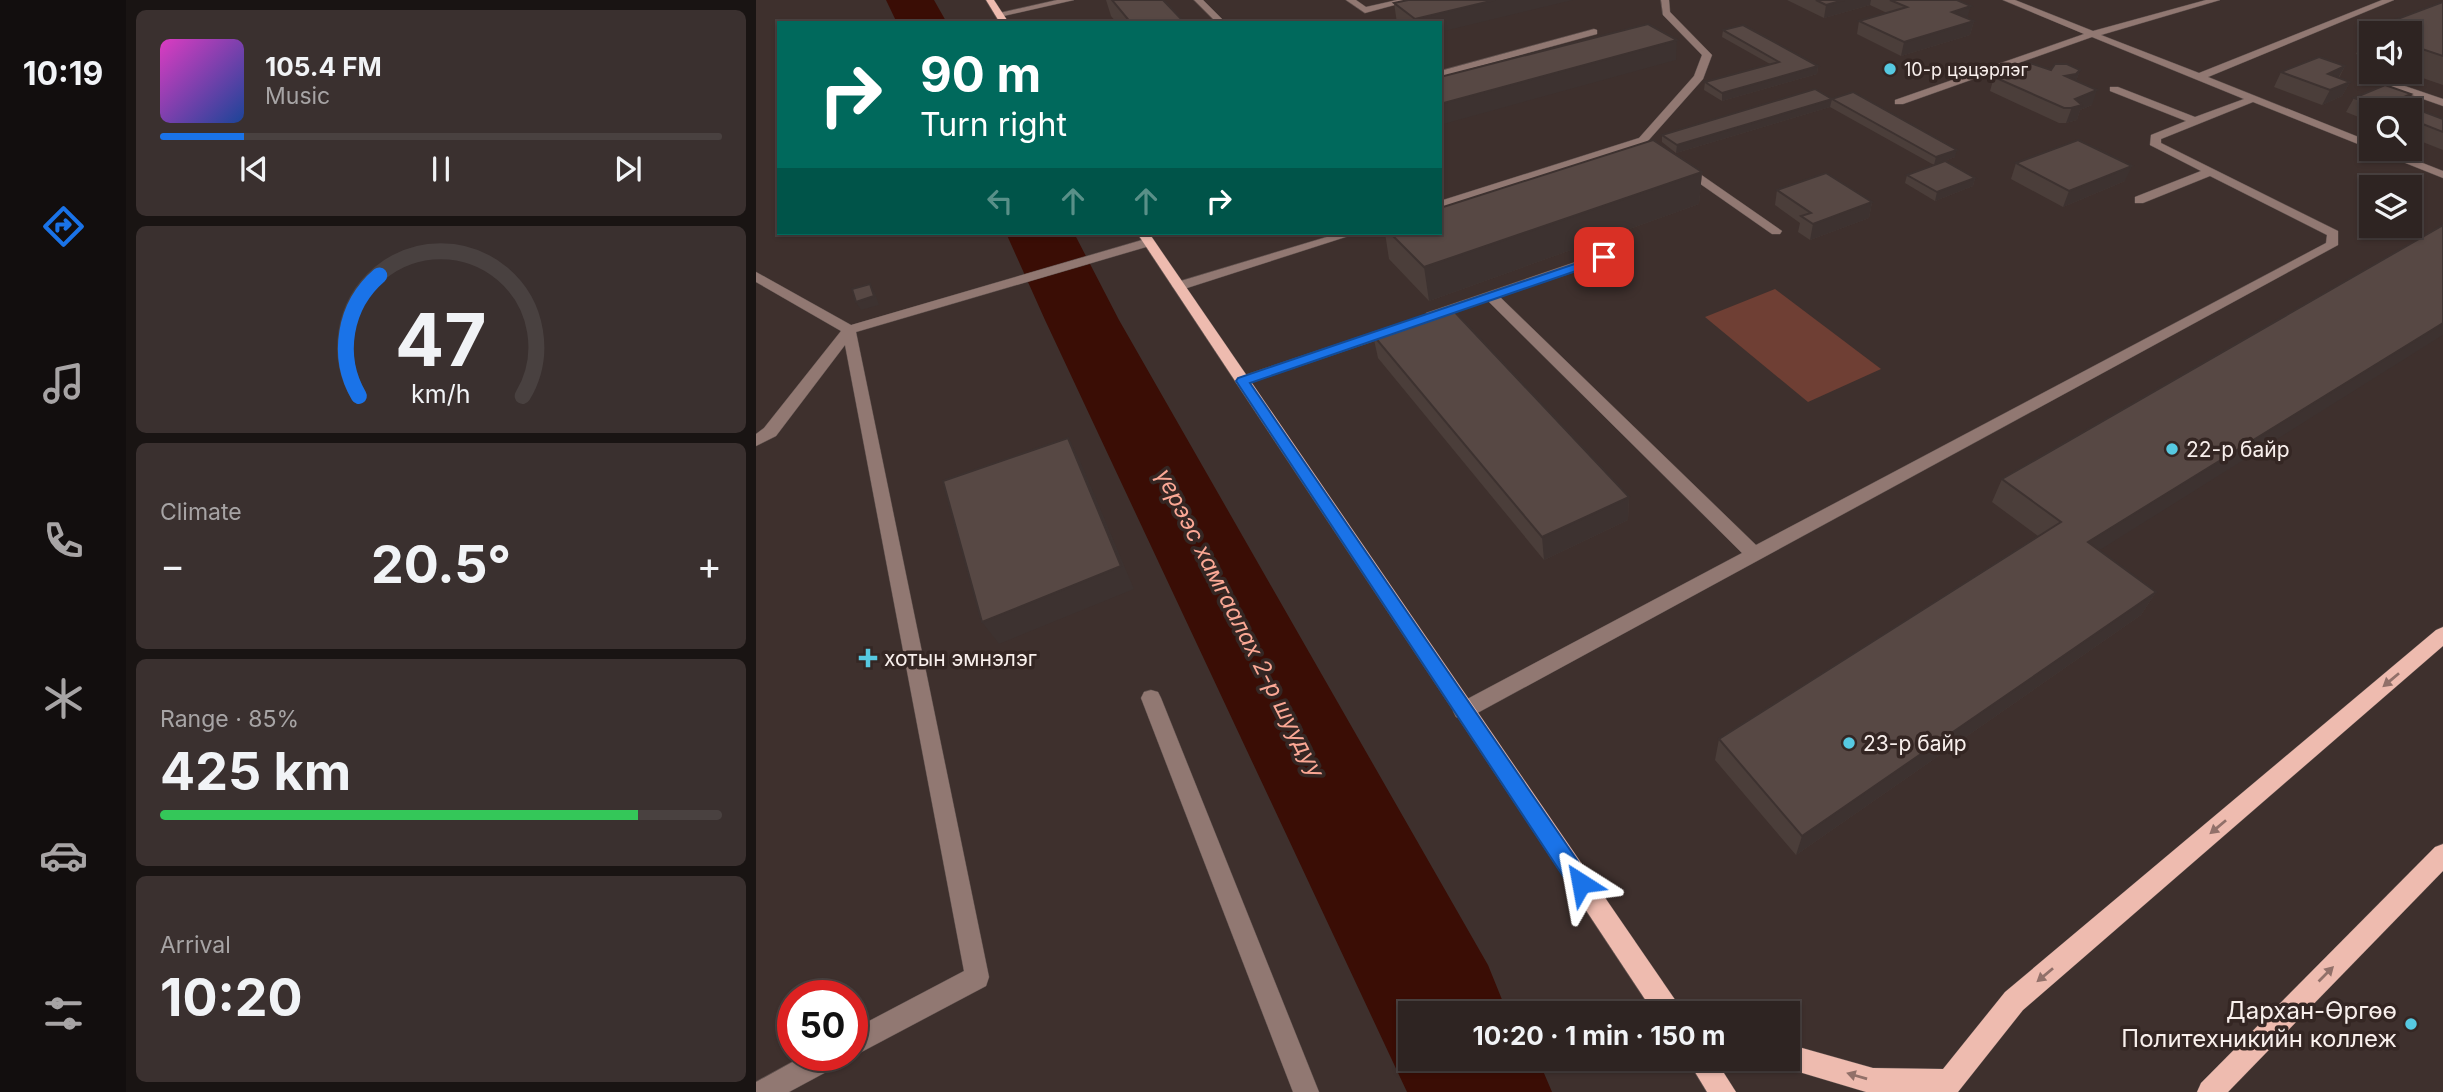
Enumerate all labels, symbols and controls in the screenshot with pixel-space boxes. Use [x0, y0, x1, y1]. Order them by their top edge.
map controls [2359, 21, 2422, 238]
button: sound [2359, 21, 2422, 84]
text: 90 m [920, 45, 1041, 104]
icon: right [805, 49, 896, 140]
text: 105.4 FM [265, 51, 382, 82]
text: 10:19 [23, 54, 103, 93]
place label: 10-р цэцэрлэг [1904, 59, 2028, 80]
marker: 10-р цэцэрлэг [1882, 61, 1898, 77]
text: Music [265, 82, 330, 110]
button: search [2359, 98, 2422, 161]
text: Turn right [920, 105, 1067, 144]
icon: previous [235, 150, 273, 188]
icon: pause [422, 150, 460, 188]
icon: next [609, 150, 647, 188]
button: layers [2359, 175, 2422, 238]
icon: left [981, 182, 1019, 220]
icon: ahead [1054, 182, 1092, 220]
icon: ahead [1127, 182, 1165, 220]
icon: right [1200, 182, 1238, 220]
icon: directions [39, 202, 88, 251]
pin [1574, 227, 1634, 287]
icon: arrive [1585, 238, 1623, 276]
text: 47 [395, 295, 487, 384]
icon: music [39, 359, 88, 408]
text: km/h [411, 378, 471, 408]
place label: 22-р байр [2186, 437, 2290, 462]
marker: 22-р байр [2164, 441, 2180, 457]
water label: үерээс хамгаалах 2-р шуудуу [1150, 464, 1331, 783]
text: Climate [160, 498, 242, 526]
icon: phone [39, 516, 88, 565]
text: 20.5° [371, 533, 511, 596]
text: − [160, 542, 185, 588]
text: + [697, 542, 722, 588]
place label: хотын эмнэлэг [884, 646, 1037, 671]
marker: хотын эмнэлэг [858, 648, 878, 668]
one-way arrow [2382, 672, 2400, 688]
icon: climate [39, 674, 88, 723]
text: Range · 85% [160, 705, 299, 733]
place label: 23-р байр [1863, 731, 1967, 756]
marker: 23-р байр [1841, 735, 1857, 751]
text: 425 km [160, 740, 351, 803]
one-way arrow [2209, 819, 2227, 835]
icon: car [39, 831, 88, 880]
position arrow [1544, 846, 1618, 920]
text: Arrival [160, 931, 231, 959]
one-way arrow [2318, 965, 2335, 982]
text: 10:20 [160, 966, 303, 1029]
one-way arrow [2036, 967, 2053, 982]
speed limit sign: 50 [777, 980, 868, 1071]
icon: filters [39, 989, 88, 1038]
place label: Дархан-Өргөө Политехникийн коллеж [2121, 996, 2397, 1053]
marker: Дархан-Өргөө Политехникийн коллеж [2403, 1016, 2419, 1032]
text: 10:20 · 1 min · 150 m [1473, 1020, 1725, 1051]
one-way arrow [1846, 1071, 1867, 1081]

